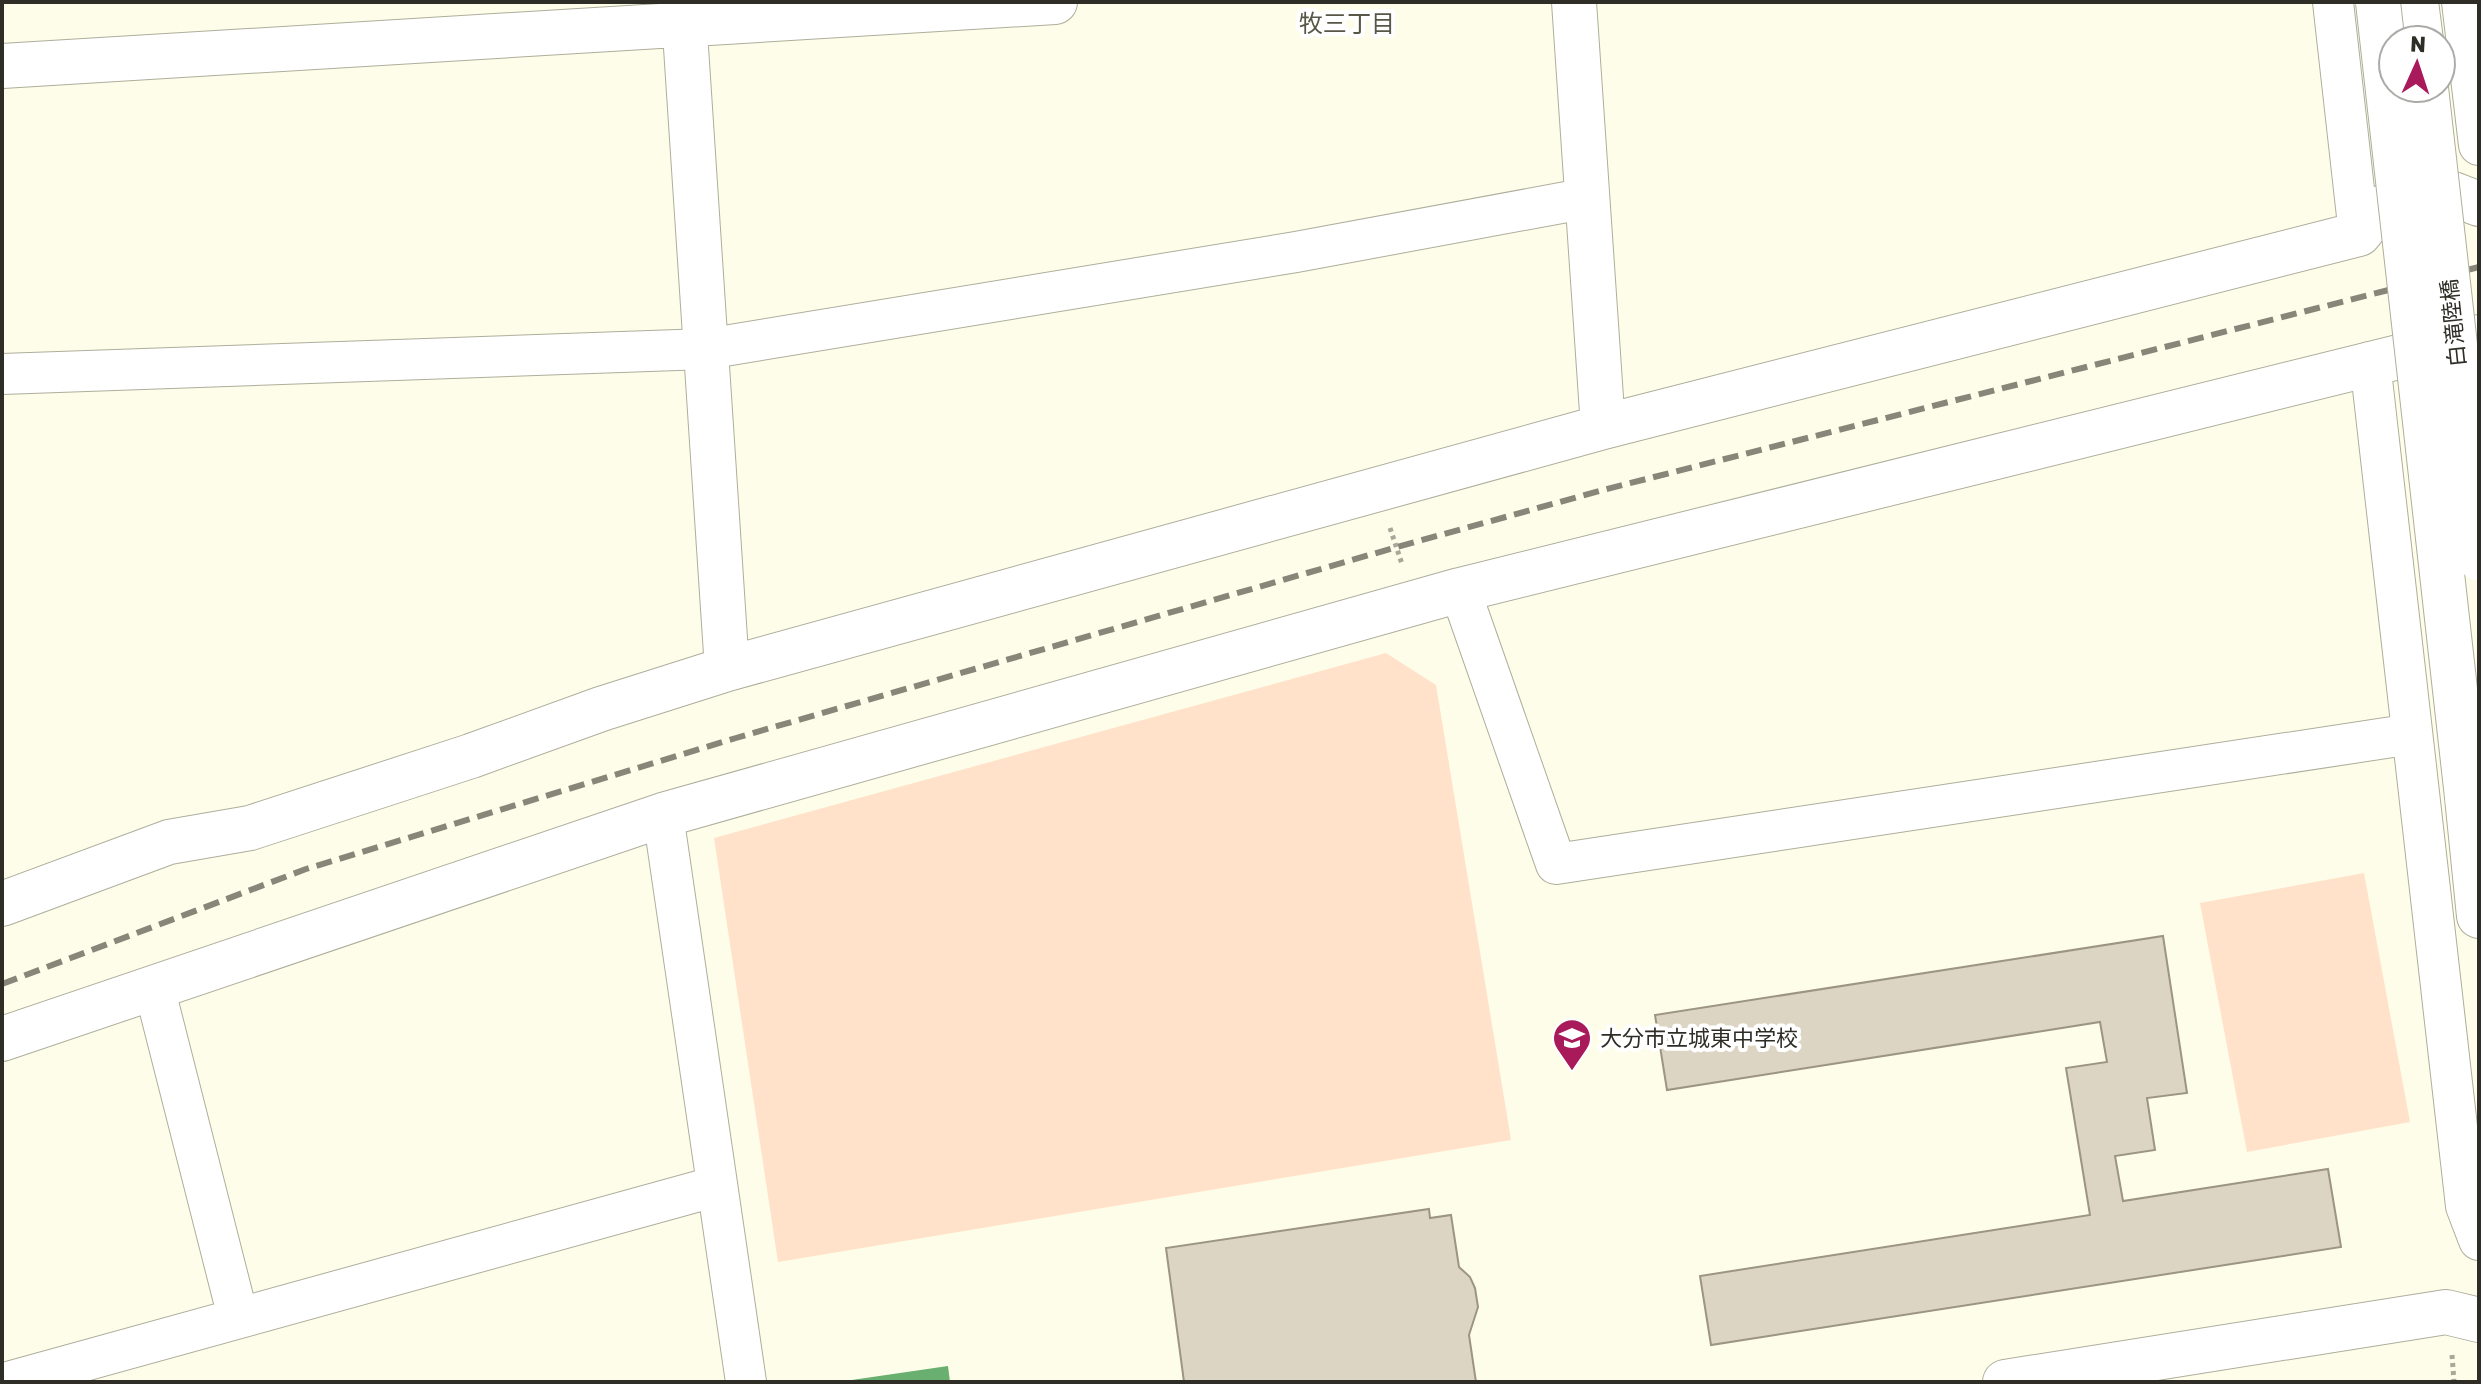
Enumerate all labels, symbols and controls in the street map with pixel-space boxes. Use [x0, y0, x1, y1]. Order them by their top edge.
district label: 牧三丁目 [1299, 10, 1395, 38]
north arrow [2377, 24, 2457, 104]
text: N [2409, 31, 2427, 58]
street label: 白滝陸橋 [2435, 278, 2472, 368]
school or university icon: 大分市立城東中学校 [1551, 1017, 1593, 1072]
place label: 大分市立城東中学校 [1600, 1025, 1798, 1052]

